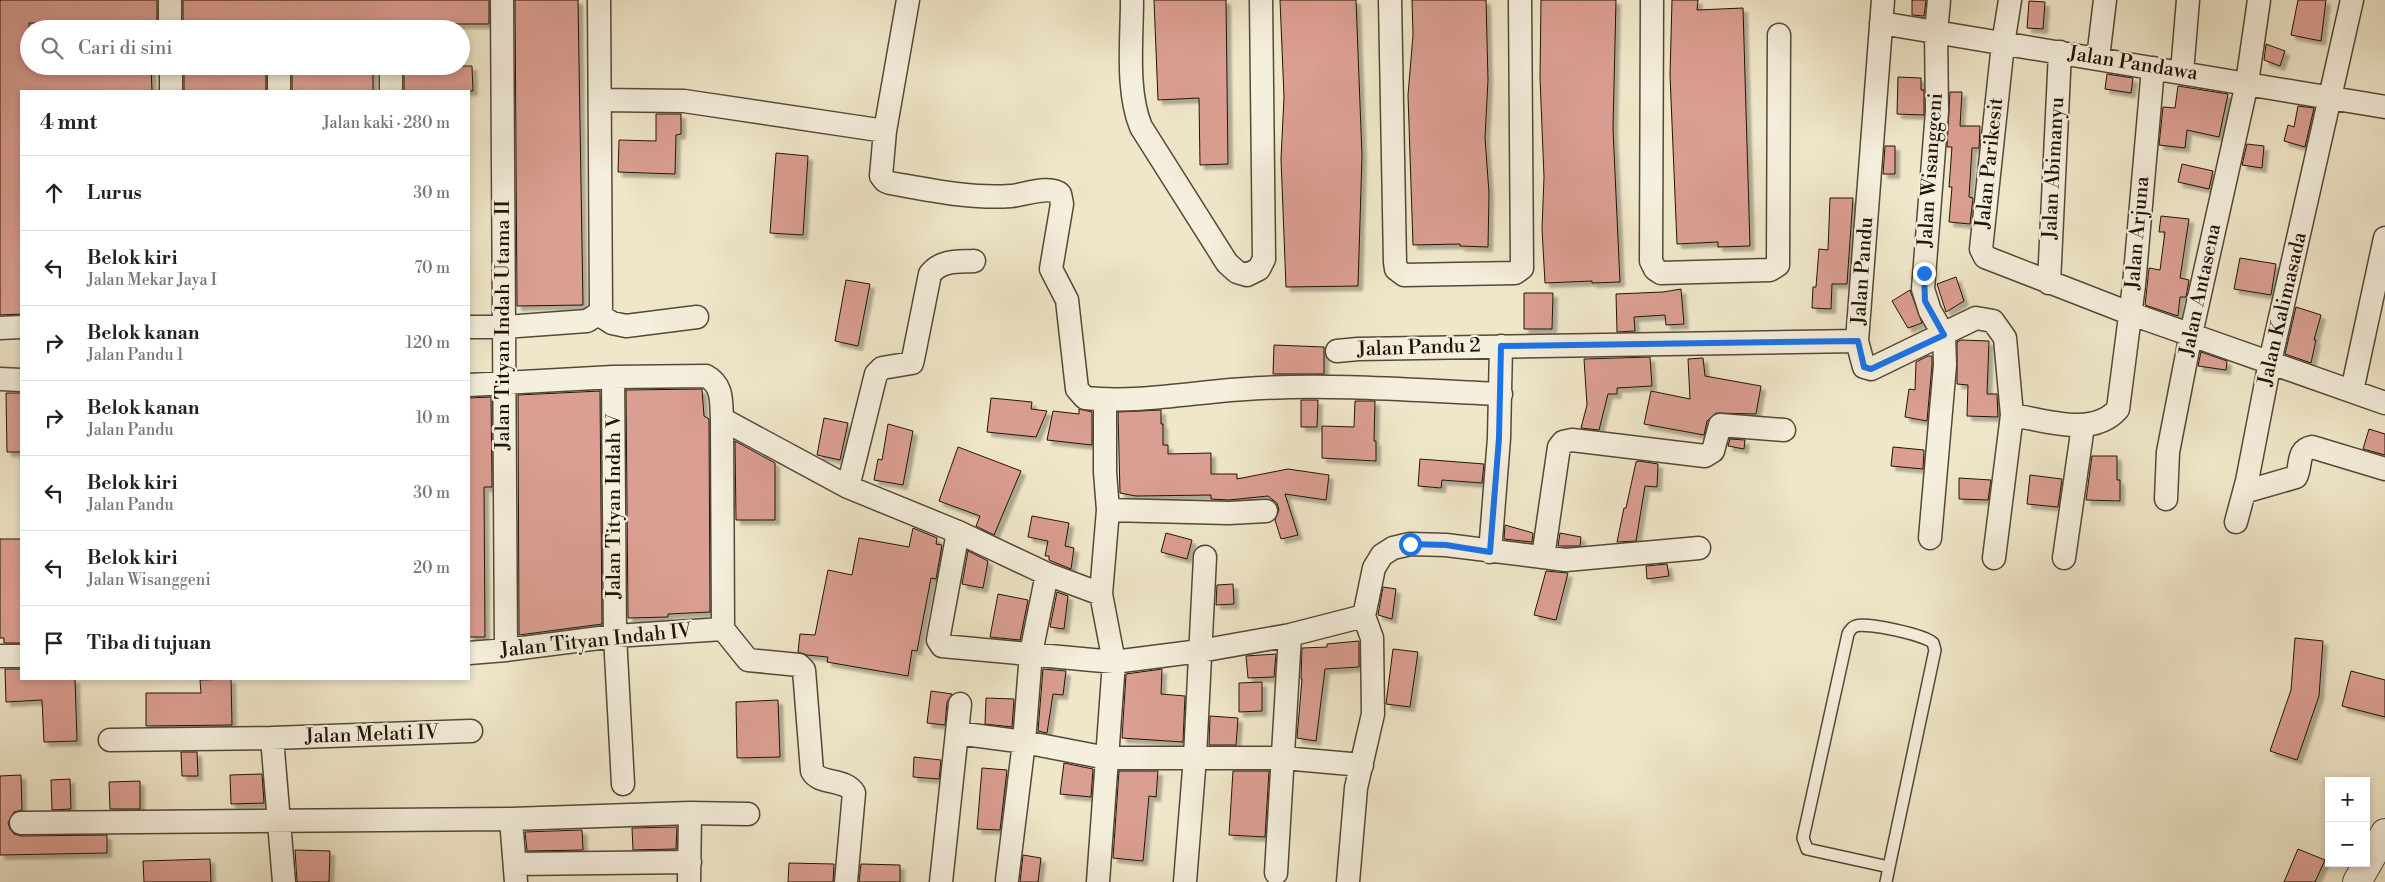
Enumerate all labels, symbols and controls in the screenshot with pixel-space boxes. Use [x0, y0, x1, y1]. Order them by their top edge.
search box [20, 20, 470, 75]
icon: search [38, 34, 66, 62]
text: Cari di sini [78, 36, 173, 60]
street label: Jalan Pandawa [2065, 41, 2200, 87]
street label: Jalan Wisanggeni [1913, 92, 1949, 249]
street label: Jalan Parikesit [1971, 96, 2009, 231]
street label: Jalan Abimanyu [2038, 96, 2070, 241]
text: 4 mnt [40, 110, 97, 136]
text: Jalan kaki · 280 m [323, 113, 450, 133]
street label: Jalan Arjuna [2121, 175, 2155, 292]
icon: ahead [40, 179, 68, 207]
text: Lurus [87, 181, 142, 205]
text: 30 m [413, 183, 450, 203]
street label: Jalan Tityan Indah Utama II [491, 200, 516, 451]
street label: Jalan Pandu [1847, 216, 1879, 327]
street label: Jalan Antasena [2175, 221, 2227, 359]
street label: Jalan Kalimasada [2253, 229, 2313, 389]
text: Belok kiri [87, 246, 177, 270]
icon: left [40, 254, 68, 282]
text: 70 m [414, 258, 450, 278]
route end [1913, 262, 1936, 285]
text: Jalan Mekar Jaya I [87, 270, 217, 290]
text: Belok kanan [87, 321, 200, 345]
icon: right [40, 329, 68, 357]
text: 120 m [406, 333, 450, 353]
street label: Jalan Pandu 2 [1356, 333, 1481, 363]
text: Jalan Pandu 1 [87, 345, 184, 365]
text: Belok kanan [87, 396, 200, 420]
icon: right [40, 404, 68, 432]
text: 10 m [416, 408, 450, 428]
street label: Jalan Tityan Indah V [602, 413, 627, 600]
text: Jalan Pandu [87, 420, 174, 440]
text: Belok kiri [87, 471, 177, 495]
icon: left [40, 479, 68, 507]
text: 30 m [413, 483, 450, 503]
text: Jalan Pandu [87, 495, 174, 515]
route start [1399, 533, 1422, 556]
text: Belok kiri [87, 546, 177, 570]
icon: left [40, 554, 68, 582]
text: 20 m [413, 558, 450, 578]
text: Jalan Wisanggeni [87, 570, 211, 590]
street label: Jalan Tityan Indah IV [498, 618, 694, 664]
icon: arrive [40, 629, 68, 657]
text: Tiba di tujuan [87, 631, 211, 655]
street label: Jalan Melati IV [304, 720, 440, 750]
map controls [2325, 777, 2370, 867]
button: + [2325, 777, 2370, 822]
button: − [2325, 822, 2370, 867]

